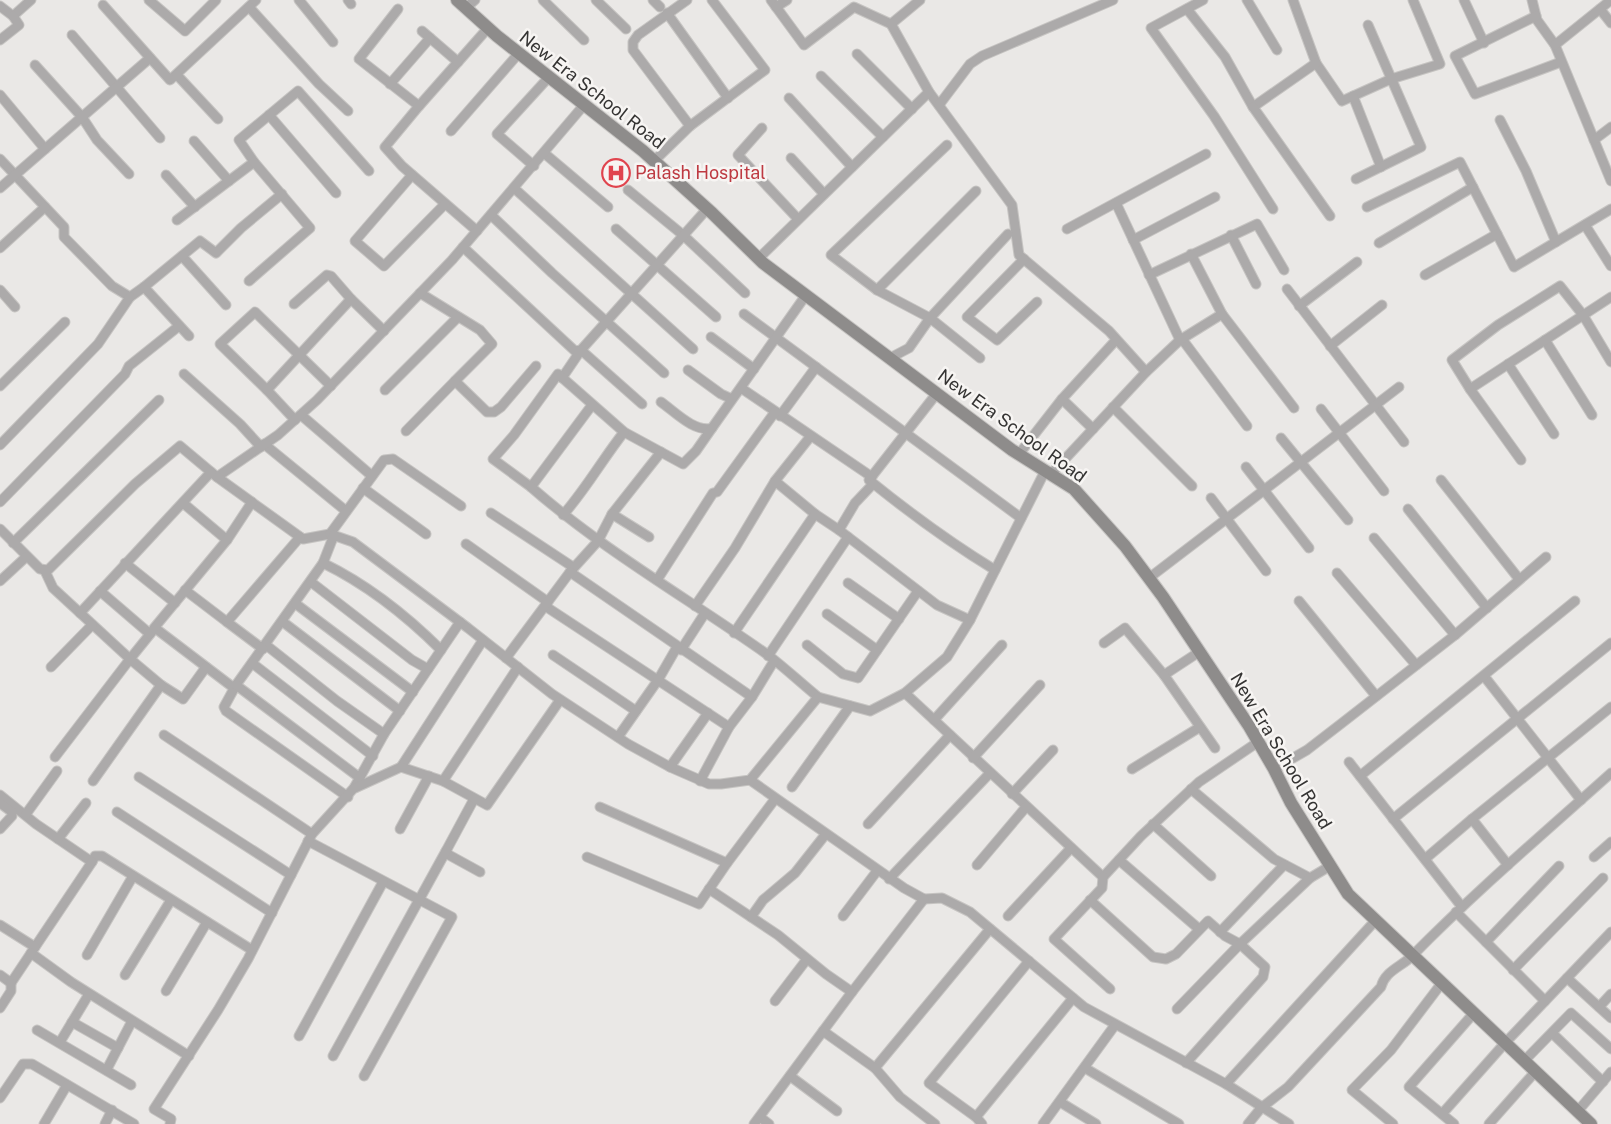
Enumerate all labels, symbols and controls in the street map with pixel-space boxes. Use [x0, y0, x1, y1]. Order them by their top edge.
street label: New Era School Road [515, 26, 669, 153]
hospital icon: Palash Hospital [601, 158, 631, 188]
place label: Palash Hospital [635, 162, 766, 183]
street label: New Era School Road [934, 365, 1091, 487]
street label: New Era School Road [1226, 669, 1336, 833]

